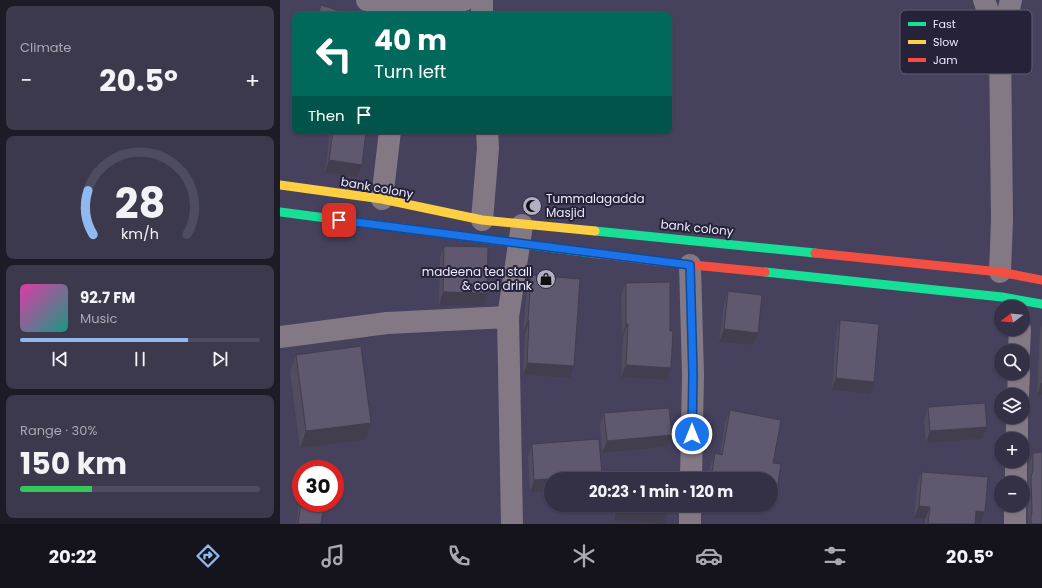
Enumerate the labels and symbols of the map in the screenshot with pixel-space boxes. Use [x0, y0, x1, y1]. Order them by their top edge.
legend [900, 10, 1032, 74]
text: Fast [933, 16, 956, 32]
text: Slow [933, 34, 958, 50]
text: Jam [933, 52, 958, 68]
street label: bank colony [340, 173, 415, 202]
place label: Tummalagadda Masjid [546, 190, 645, 221]
mosque icon: Tummalagadda Masjid [521, 195, 543, 217]
pin [322, 203, 356, 237]
street label: bank colony [660, 215, 735, 240]
place label: madeena tea stall & cool drink [422, 263, 533, 294]
shop icon: madeena tea stall & cool drink [535, 268, 557, 290]
north arrow [994, 300, 1030, 336]
position arrow [671, 413, 713, 455]
speed limit sign: 30 [292, 460, 344, 512]

